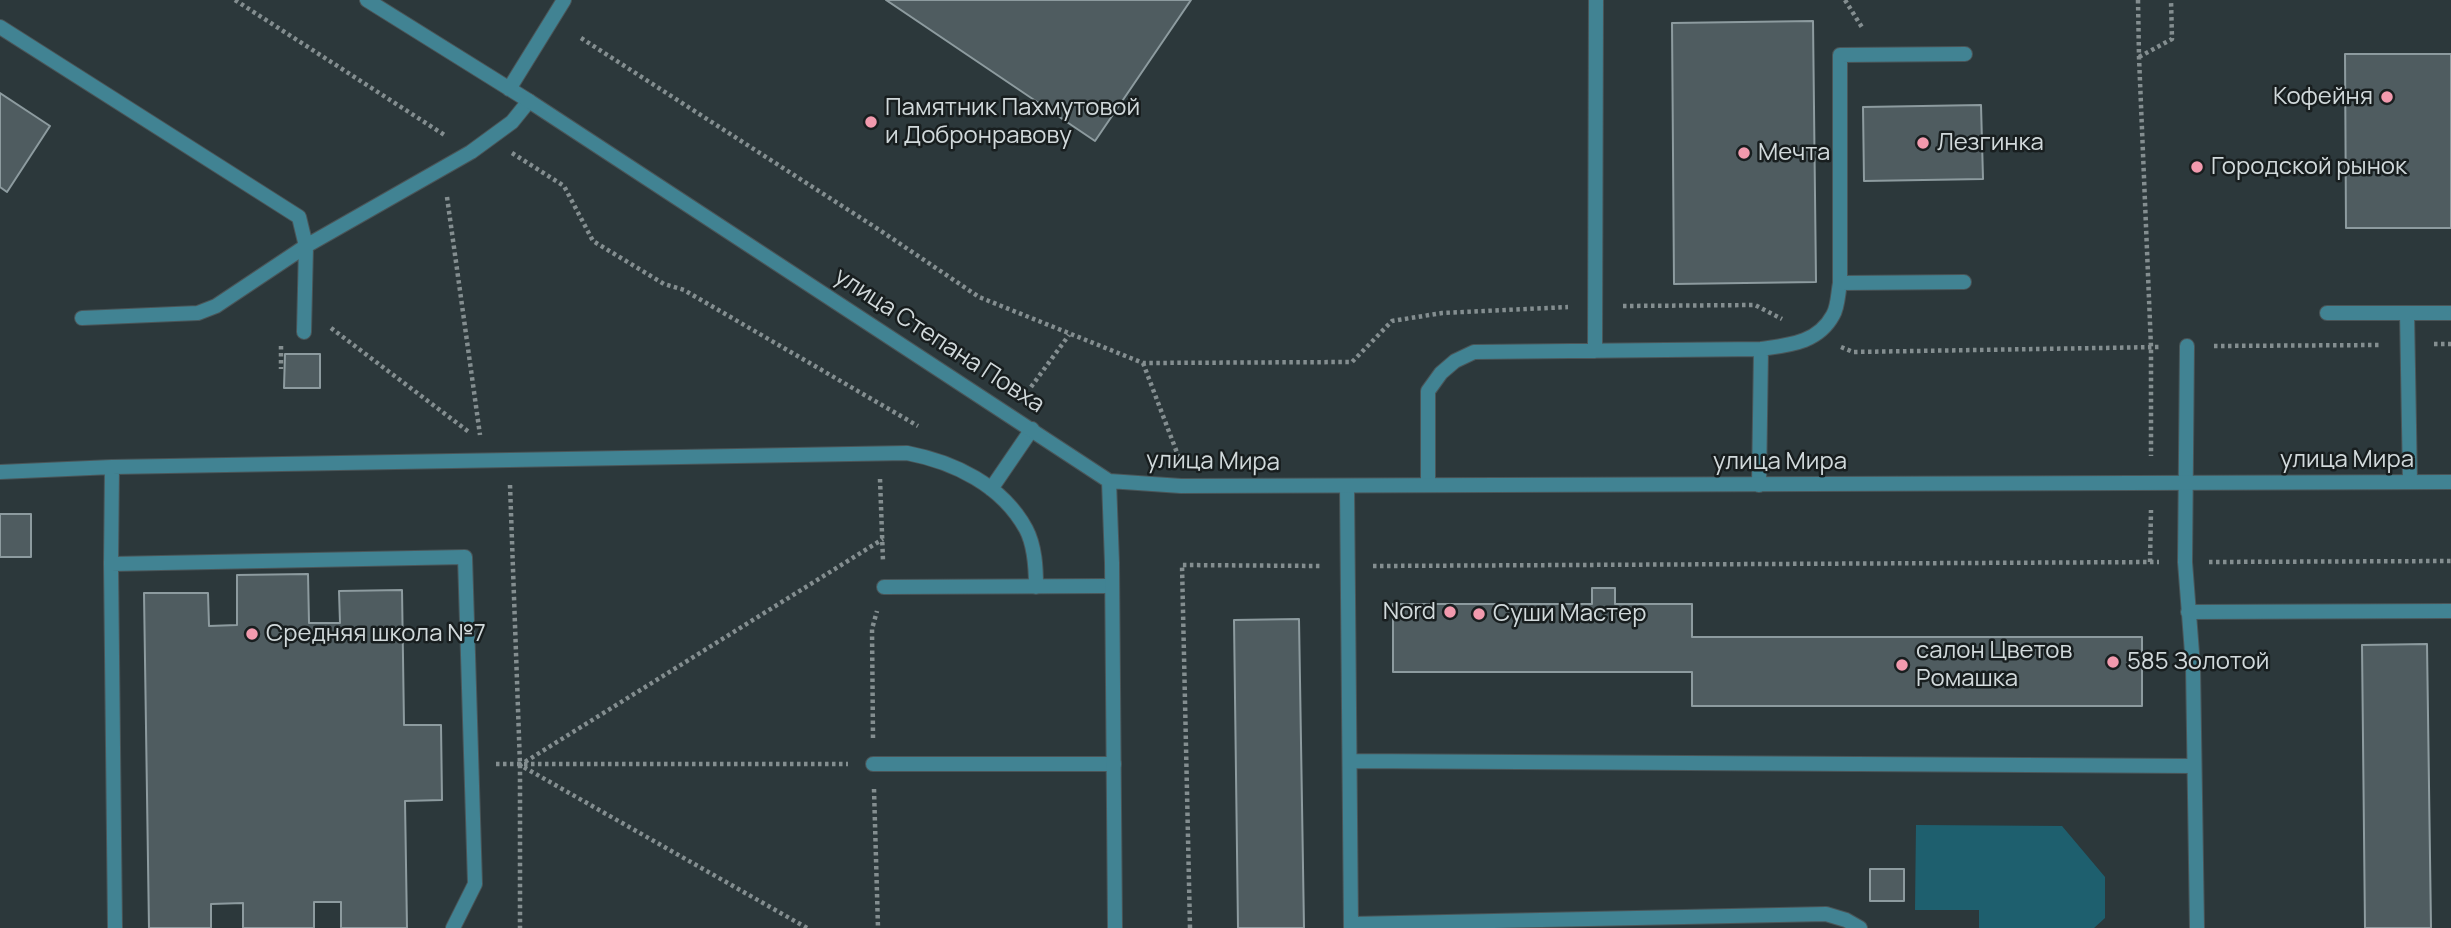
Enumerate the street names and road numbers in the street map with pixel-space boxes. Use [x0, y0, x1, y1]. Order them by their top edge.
street label: улица Степана Повха [829, 262, 1049, 420]
street label: улица Мира [1146, 446, 1280, 478]
street label: улица Мира [2280, 446, 2414, 474]
street label: улица Мира [1713, 448, 1847, 476]

